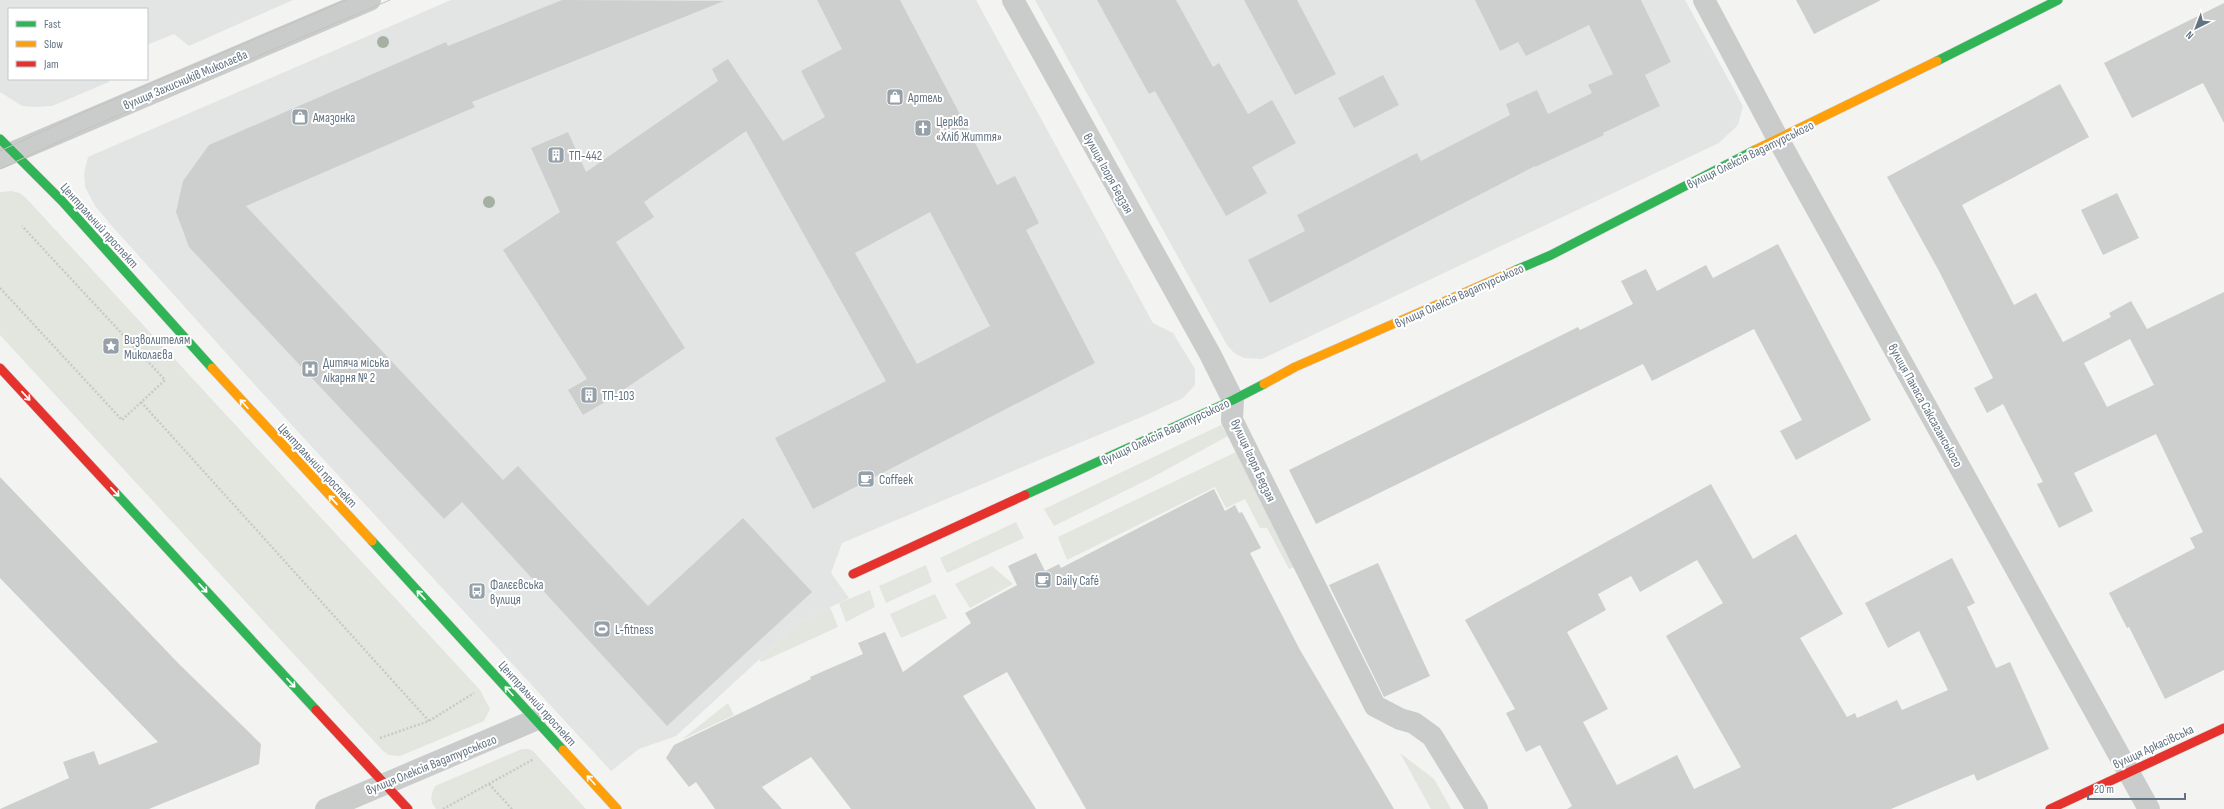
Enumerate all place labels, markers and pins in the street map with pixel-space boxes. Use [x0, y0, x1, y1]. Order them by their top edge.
shop icon: Артель [885, 87, 905, 107]
place label: Артель [907, 90, 942, 106]
shop icon: Амазонка [290, 107, 310, 127]
place label: Амазонка [312, 110, 355, 126]
place label: Церква «Хліб Життя» [936, 114, 1002, 145]
church icon: Церква «Хліб Життя» [913, 118, 933, 138]
building icon: ТП-442 [546, 145, 566, 165]
place label: ТП-442 [569, 148, 602, 164]
place label: Визволителям Миколаєва [124, 332, 190, 363]
place icon: Визволителям Миколаєва [101, 336, 121, 356]
place label: Дитяча міська лікарня № 2 [323, 355, 389, 386]
hospital icon: Дитяча міська лікарня № 2 [300, 359, 320, 379]
building icon: ТП-103 [579, 385, 599, 405]
place label: ТП-103 [602, 388, 634, 404]
cafe icon: Coffeek [856, 469, 876, 489]
place label: Coffeek [879, 472, 913, 488]
cafe icon: Daily Café [1033, 570, 1053, 590]
place label: Daily Café [1056, 573, 1099, 589]
place label: Фалєєвська вулиця [490, 577, 544, 608]
bus stop icon: Фалєєвська вулиця [467, 581, 487, 601]
sports icon: L-fitness [592, 619, 612, 639]
place label: L-fitness [615, 622, 654, 638]

